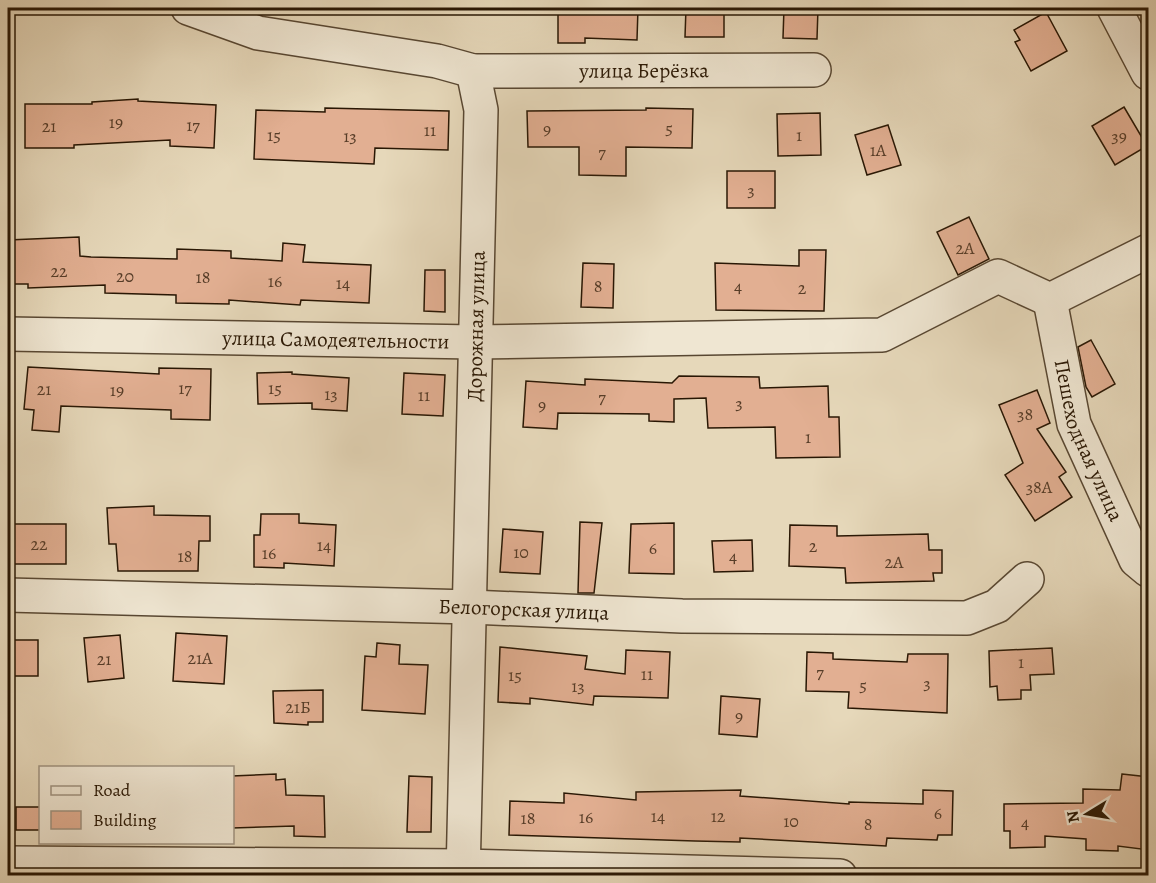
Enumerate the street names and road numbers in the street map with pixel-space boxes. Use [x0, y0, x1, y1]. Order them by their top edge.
street label: улица Берёзка [578, 56, 709, 85]
street label: Дорожная улица [460, 250, 492, 402]
street label: улица Самодеятельности [221, 324, 450, 356]
street label: Пешеходная улица [1048, 357, 1131, 526]
street label: Белогорская улица [438, 592, 610, 627]

